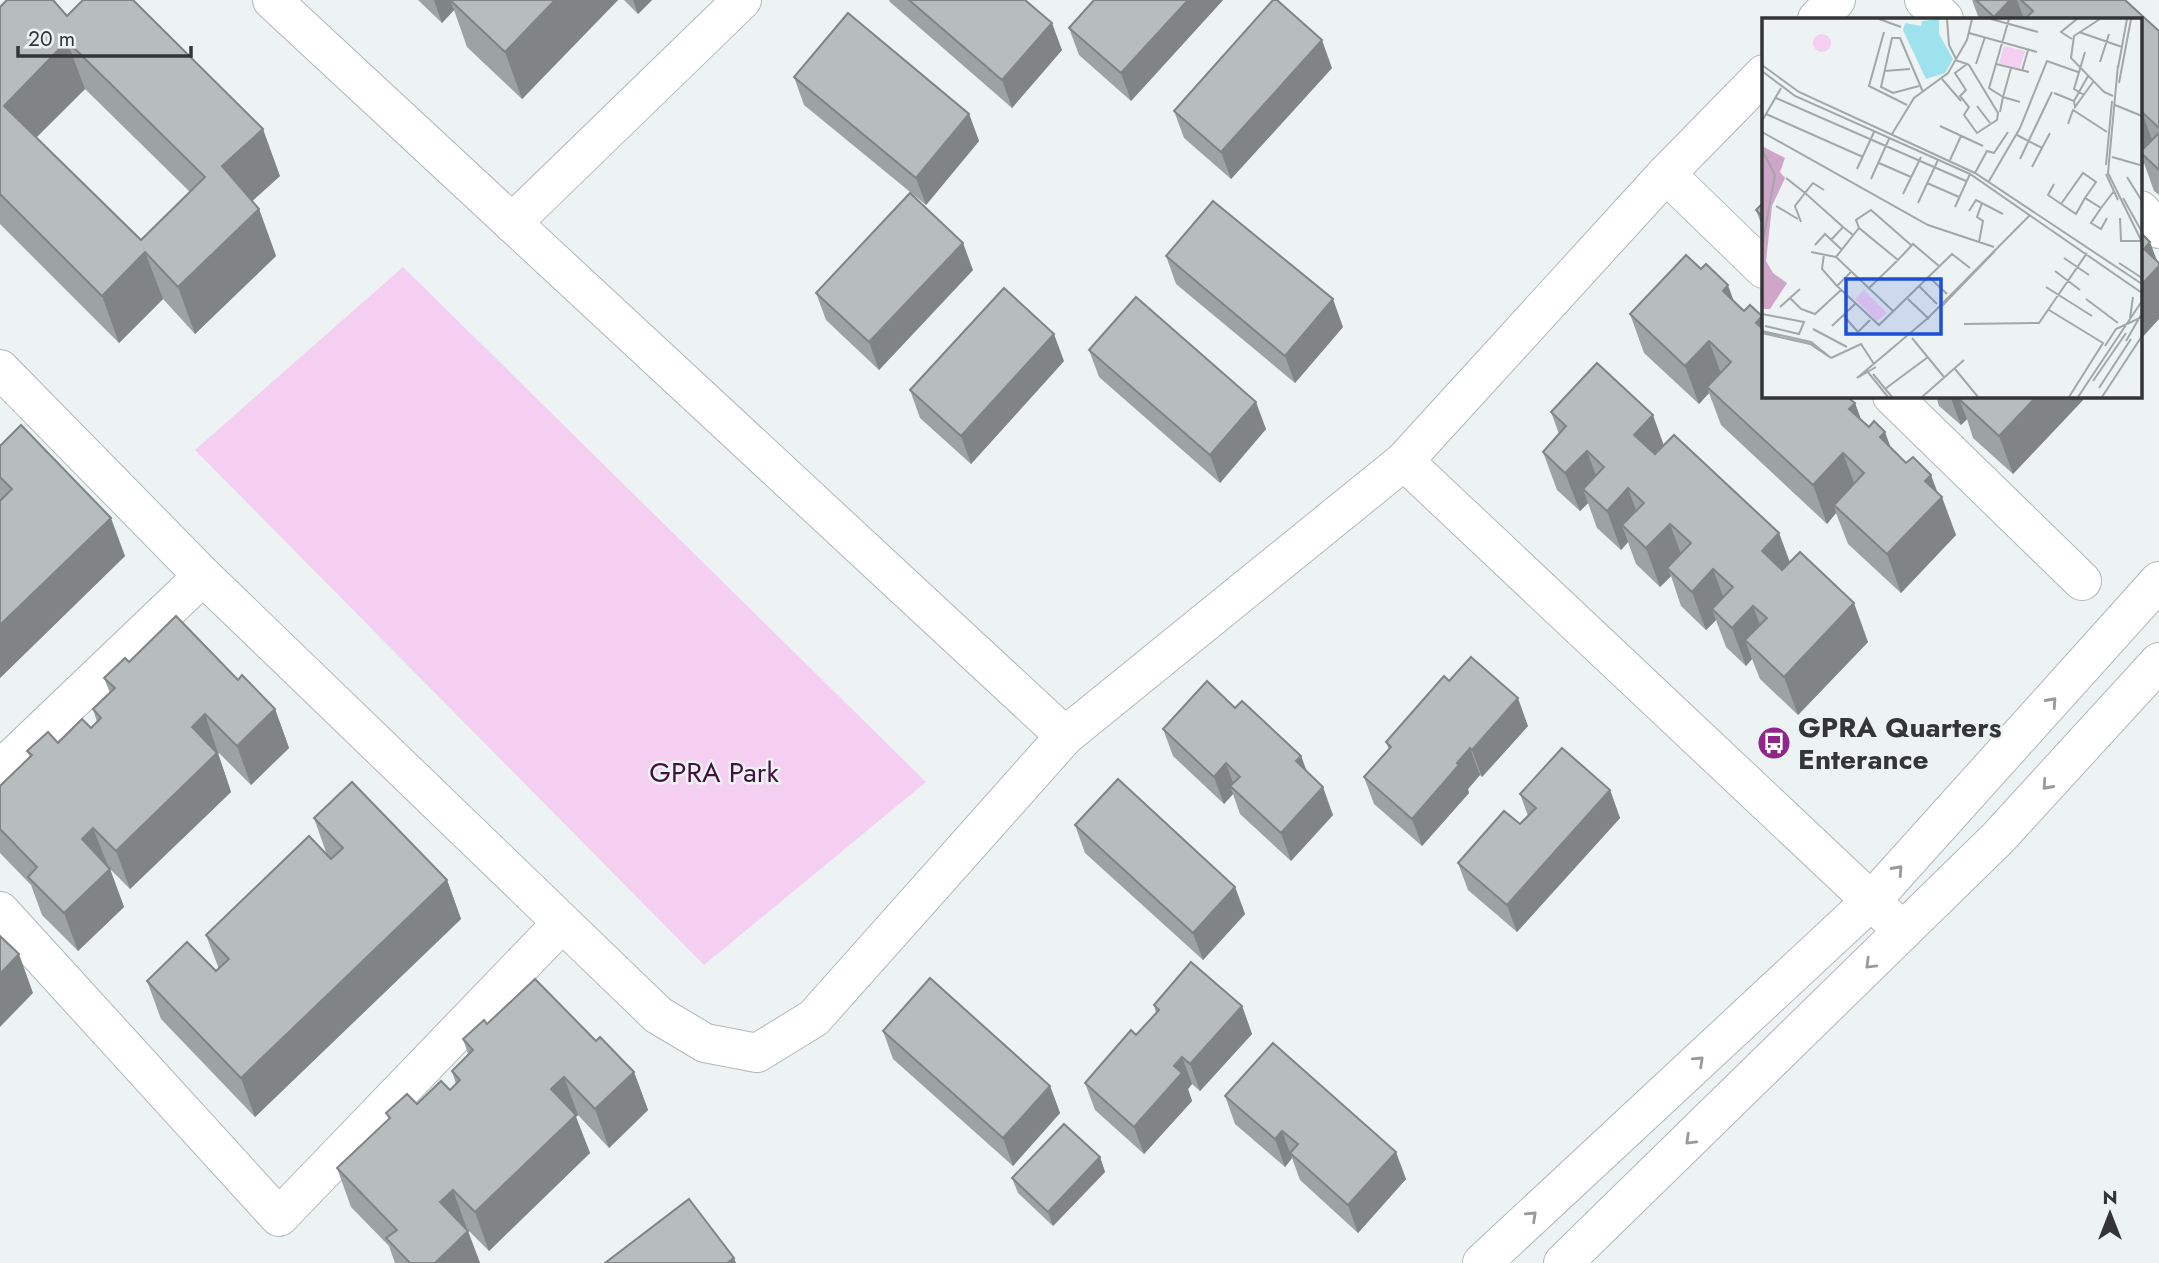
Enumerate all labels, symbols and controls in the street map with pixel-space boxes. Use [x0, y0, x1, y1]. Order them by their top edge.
scale bar [18, 14, 191, 58]
inset map [1762, 18, 2142, 397]
text: 20 m [28, 24, 75, 54]
one-way arrow [2043, 697, 2056, 710]
place label: GPRA Quarters Enterance [1798, 707, 2002, 780]
bus stop icon: GPRA Quarters Enterance [1755, 724, 1793, 762]
park label: GPRA Park [649, 752, 779, 793]
one-way arrow [2043, 776, 2055, 789]
one-way arrow [1890, 865, 1903, 878]
one-way arrow [1865, 955, 1878, 968]
one-way arrow [1691, 1057, 1704, 1070]
one-way arrow [1685, 1131, 1698, 1144]
north arrow [2075, 1179, 2145, 1249]
text: N [2102, 1184, 2118, 1211]
one-way arrow [1524, 1212, 1537, 1225]

